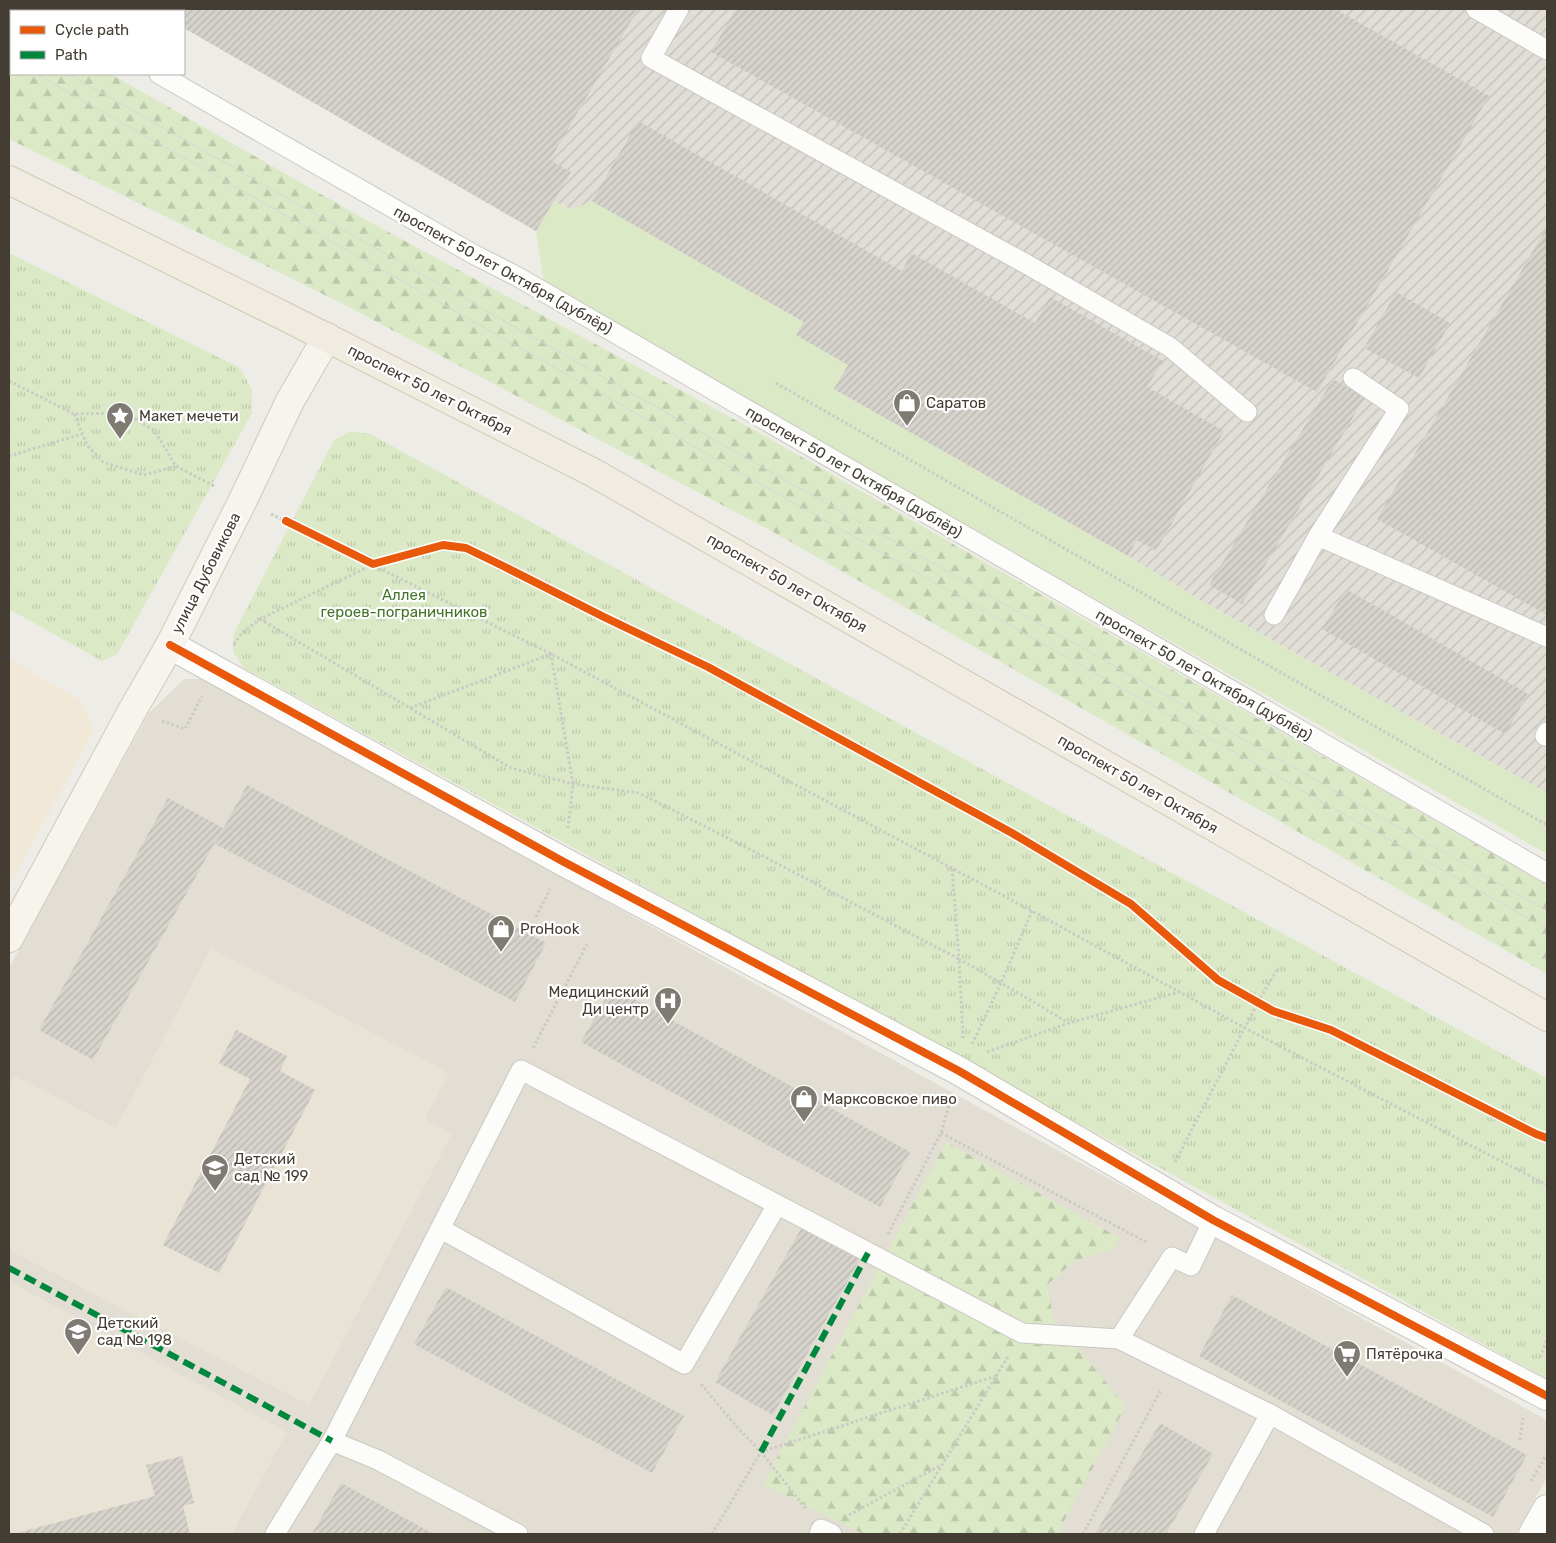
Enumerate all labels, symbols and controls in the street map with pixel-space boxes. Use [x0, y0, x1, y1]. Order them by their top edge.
legend [10, 10, 185, 75]
text: Cycle path [55, 21, 129, 39]
text: Path [55, 46, 88, 64]
street label: проспект 50 лет Октября (дублёр) [391, 202, 615, 338]
street label: проспект 50 лет Октября [345, 341, 515, 439]
shop icon: Саратов [892, 388, 922, 427]
place label: Саратов [926, 394, 986, 412]
place icon: Макет мечети [105, 401, 135, 440]
street label: проспект 50 лет Октября (дублёр) [743, 402, 965, 542]
place label: Макет мечети [139, 407, 239, 425]
street label: улица Дубовикова [168, 509, 244, 637]
street label: проспект 50 лет Октября [704, 530, 870, 636]
park label: Аллея героев-пограничников [321, 586, 487, 621]
street label: проспект 50 лет Октября (дублёр) [1093, 605, 1315, 745]
street label: проспект 50 лет Октября [1055, 731, 1221, 837]
shop icon: ProHook [486, 914, 516, 953]
place label: ProHook [520, 920, 580, 938]
place label: Медицинский Ди центр [548, 983, 649, 1018]
hospital icon: Медицинский Ди центр [653, 986, 683, 1025]
shop icon: Марксовское пиво [789, 1084, 819, 1123]
place label: Марксовское пиво [823, 1090, 957, 1108]
place label: Детский сад № 199 [234, 1150, 309, 1185]
school or university icon: Детский сад № 199 [200, 1153, 230, 1192]
place label: Детский сад № 198 [97, 1314, 172, 1349]
school or university icon: Детский сад № 198 [63, 1317, 93, 1356]
supermarket icon: Пятёрочка [1332, 1339, 1362, 1378]
place label: Пятёрочка [1366, 1345, 1443, 1363]

